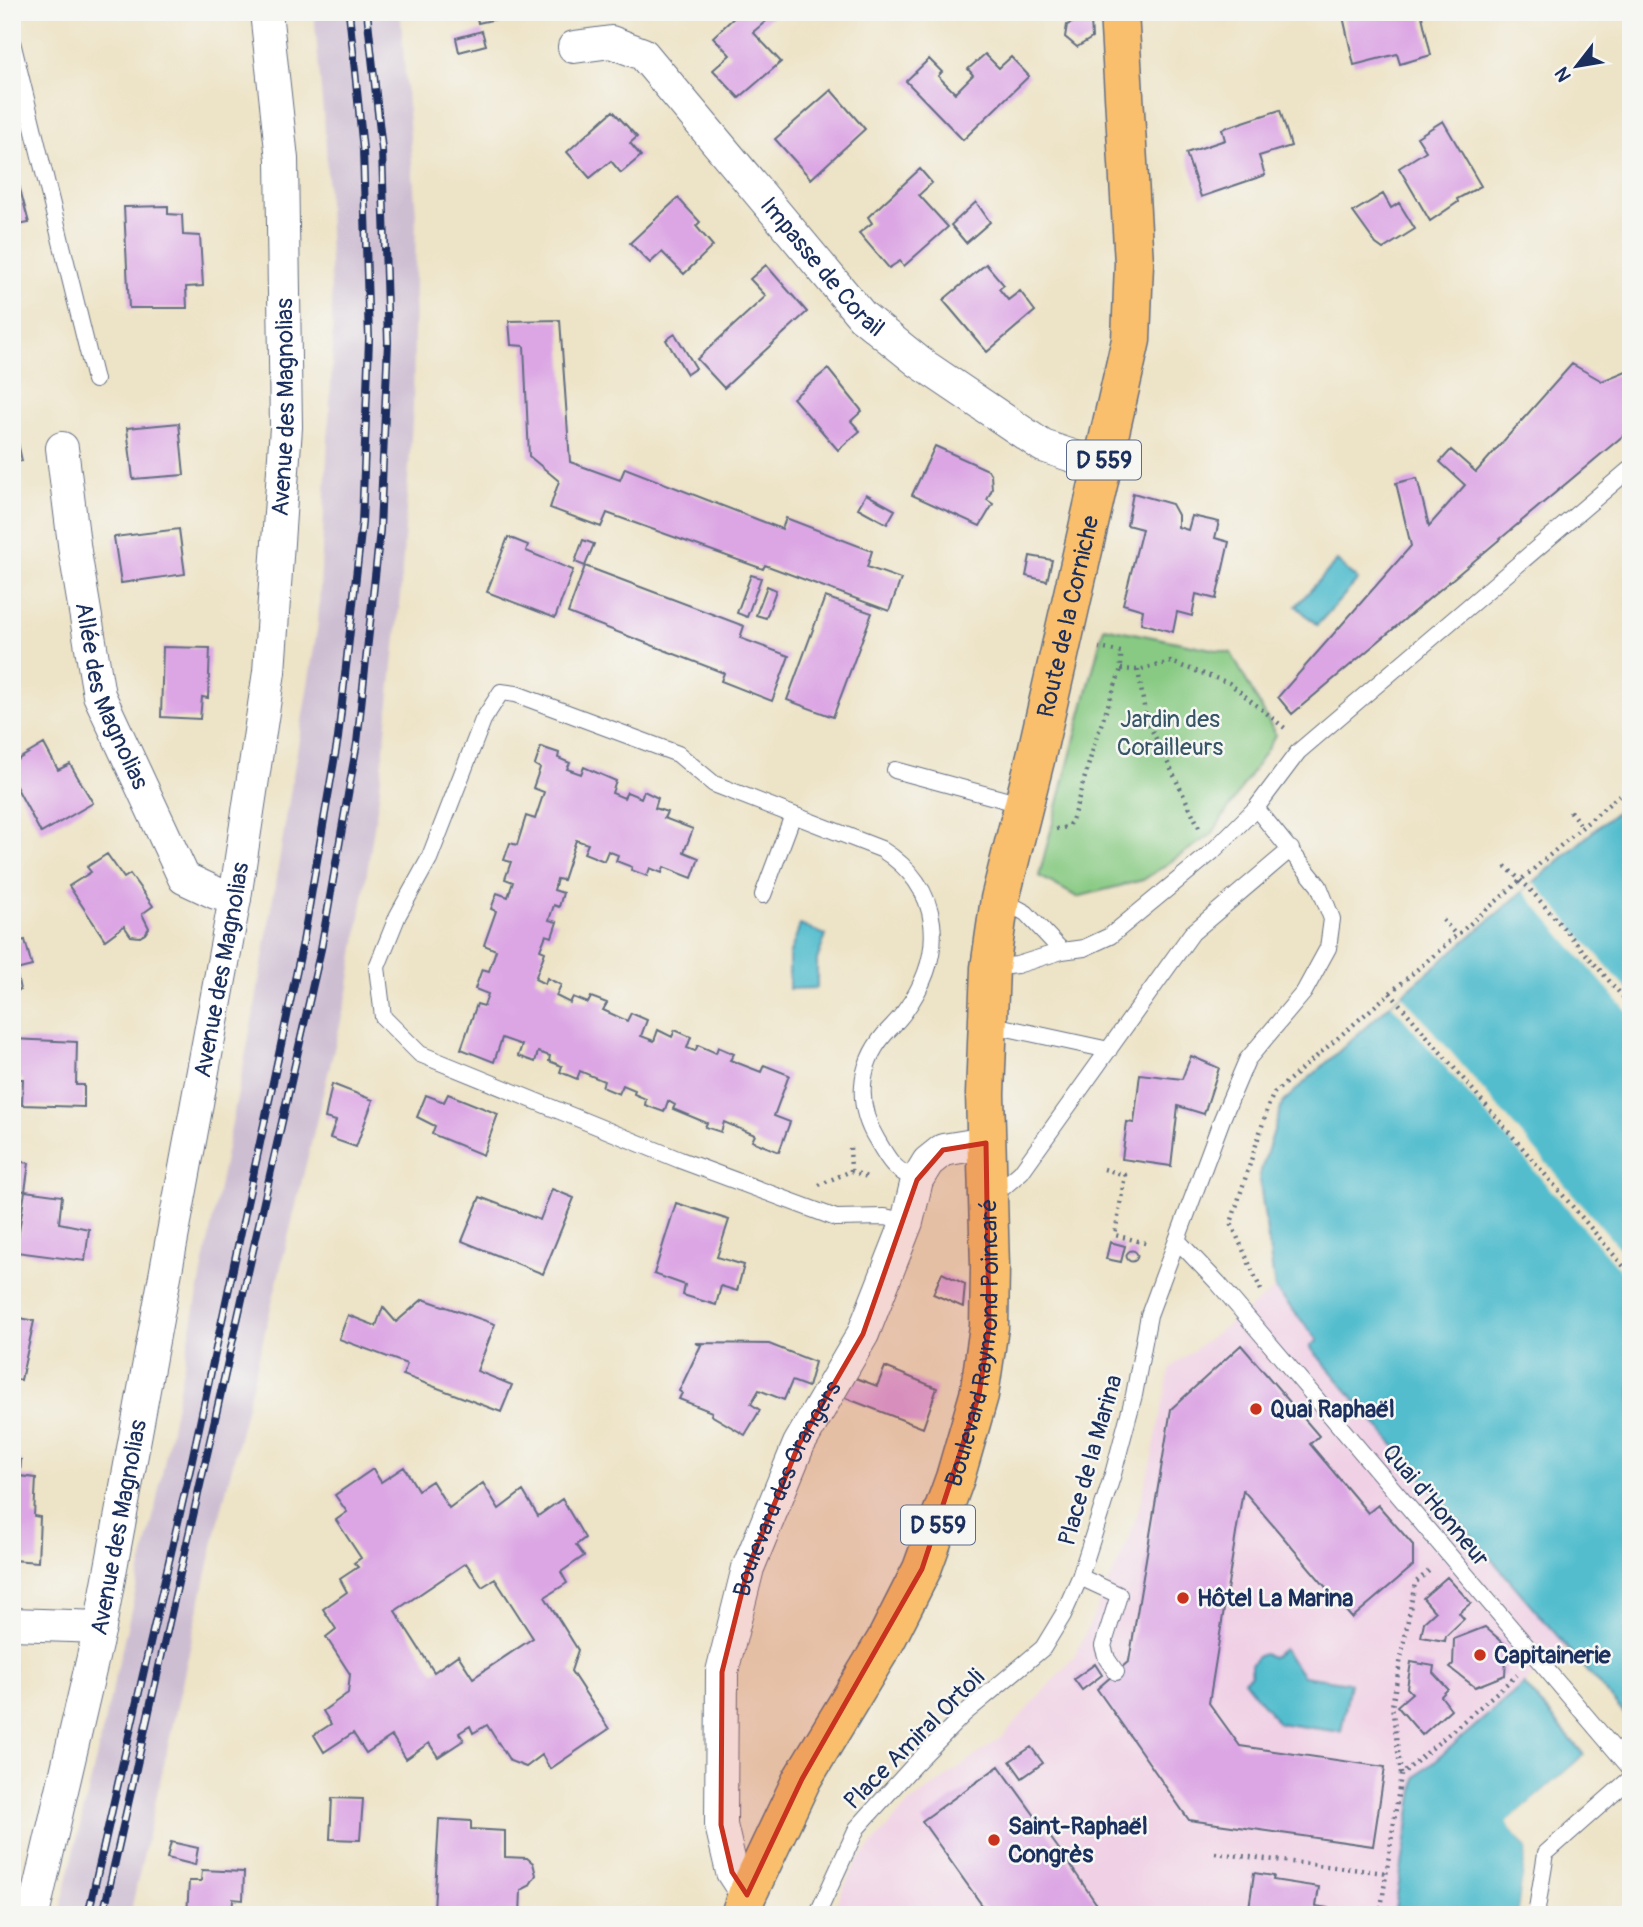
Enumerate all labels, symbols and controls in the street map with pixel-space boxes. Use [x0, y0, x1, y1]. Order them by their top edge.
north arrow [1542, 32, 1612, 102]
text: N [1550, 62, 1577, 86]
street label: Impasse de Corail [754, 191, 890, 343]
street label: Avenue des Magnolias [266, 298, 301, 517]
road number: D 559 [1067, 440, 1141, 480]
street label: Route de la Corniche [1031, 513, 1105, 720]
street label: Allée des Magnolias [69, 600, 155, 794]
park label: Jardin des Corailleurs [1117, 705, 1223, 762]
street label: Avenue des Magnolias [188, 860, 255, 1080]
street label: Boulevard Raymond Poincaré [939, 1198, 1005, 1491]
street label: Place de la Marina [1052, 1371, 1129, 1549]
street label: Boulevard des Orangers [727, 1375, 848, 1600]
place label: Quai Raphaël [1270, 1395, 1395, 1424]
marker: Quai Raphaël [1248, 1401, 1264, 1417]
street label: Avenue des Magnolias [85, 1417, 153, 1638]
street label: Quai d'Honneur [1376, 1438, 1496, 1573]
road number: D 559 [901, 1506, 975, 1544]
place label: Hôtel La Marina [1197, 1584, 1353, 1613]
marker: Hôtel La Marina [1175, 1590, 1191, 1606]
place label: Capitainerie [1494, 1641, 1612, 1670]
marker: Capitainerie [1472, 1647, 1488, 1663]
street label: Place Amiral Ortoli [838, 1663, 991, 1816]
place label: Saint-Raphaël Congrès [1008, 1812, 1148, 1869]
marker: Saint-Raphaël Congrès [986, 1832, 1002, 1848]

